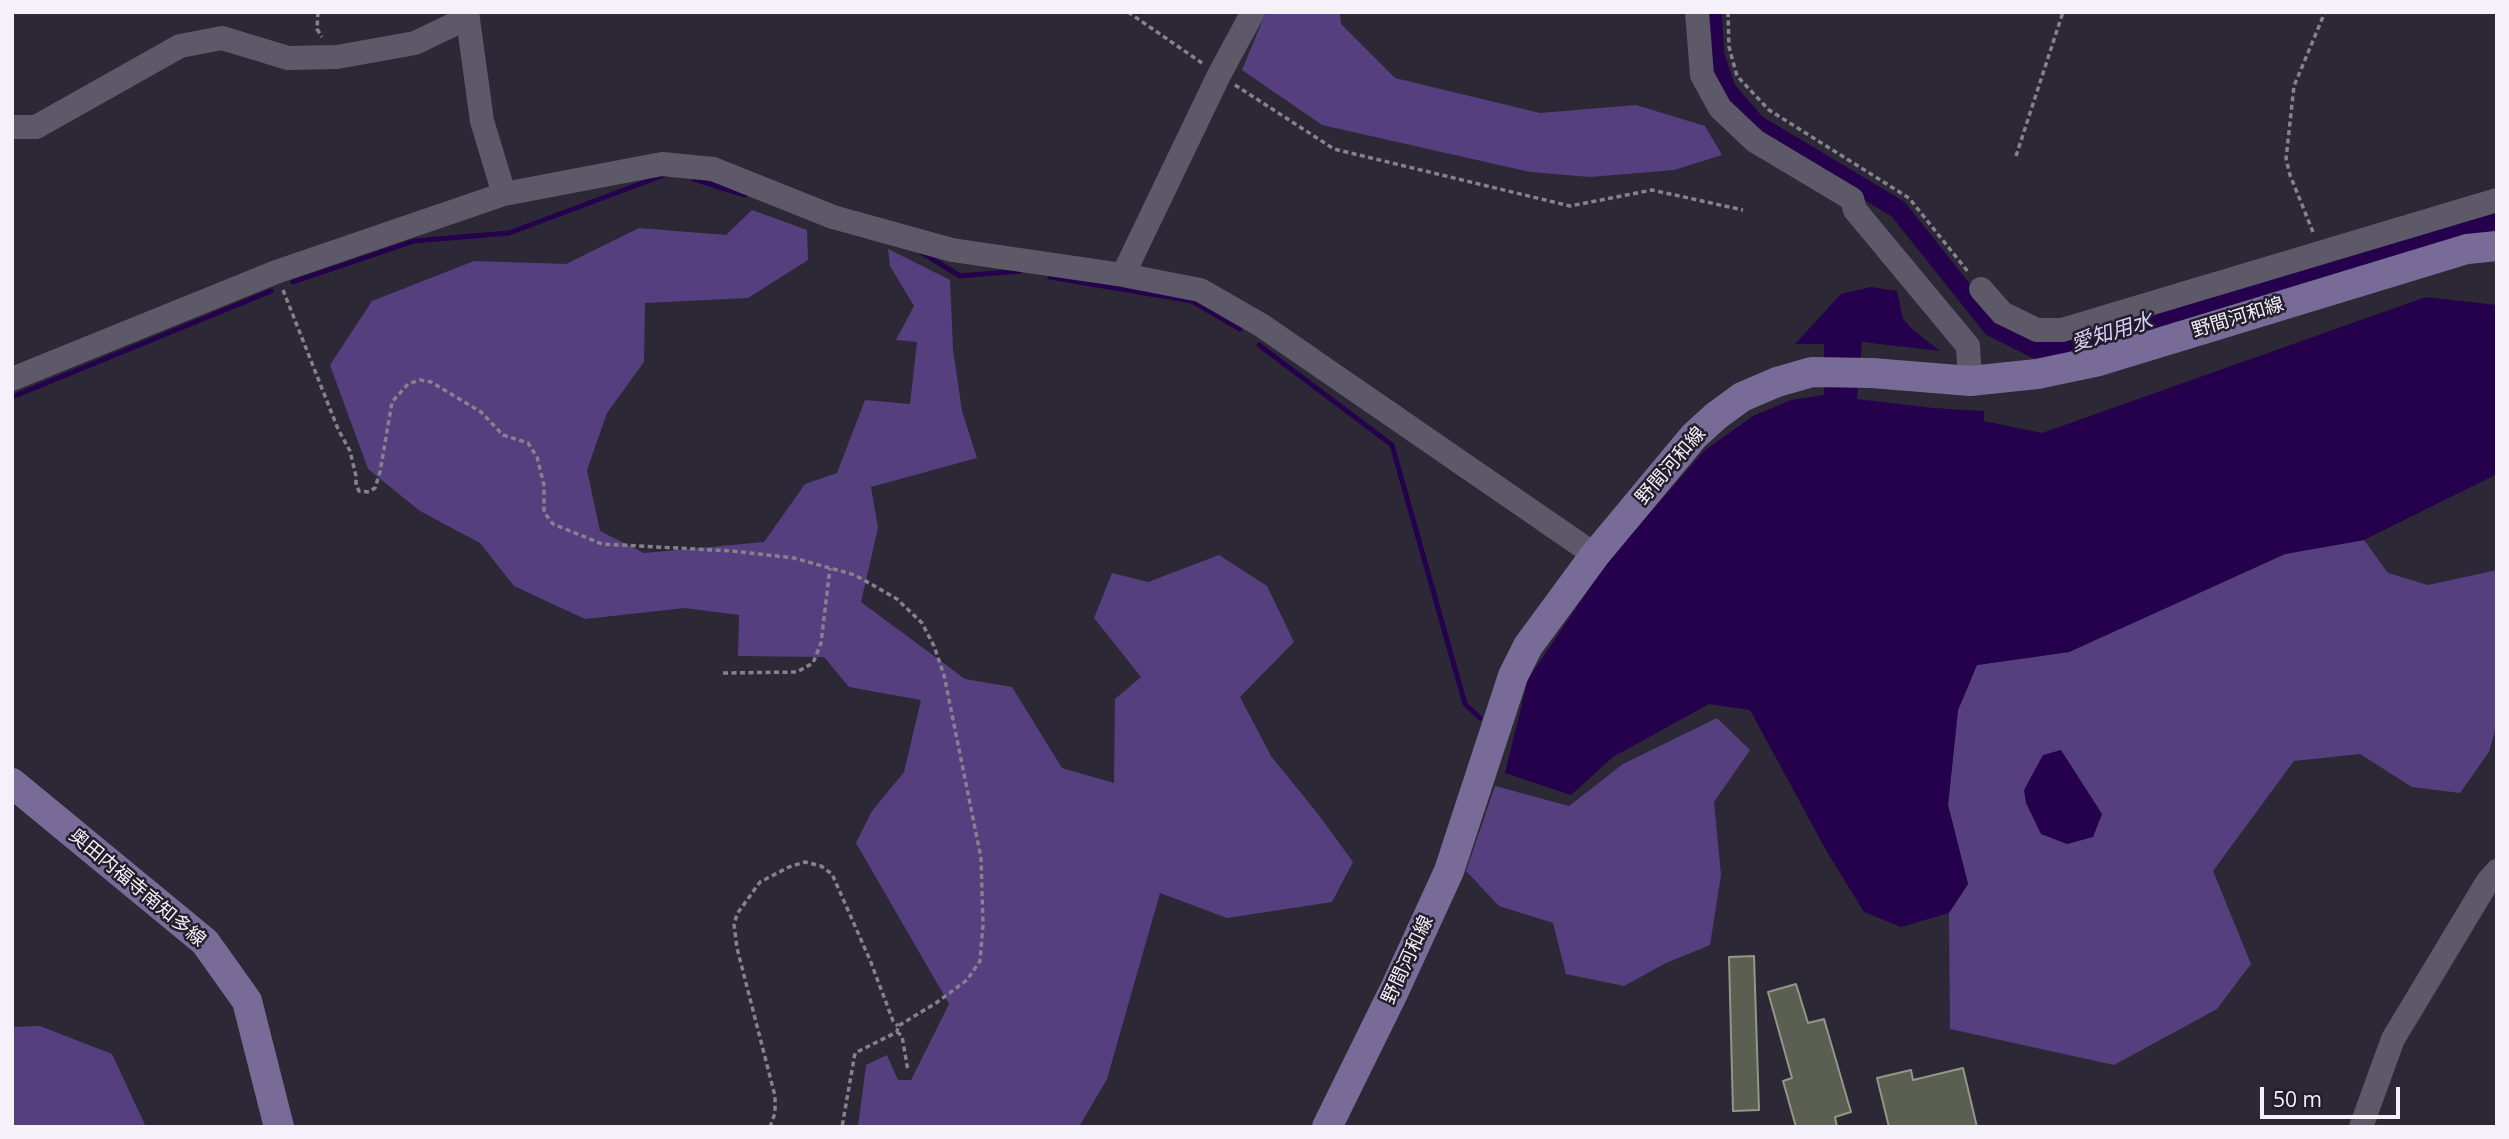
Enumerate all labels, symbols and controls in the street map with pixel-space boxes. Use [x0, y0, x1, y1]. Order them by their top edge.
street label: 野間河和線 [2189, 293, 2287, 343]
water label: 愛知用水 [2068, 309, 2156, 357]
street label: 野間河和線 [1631, 423, 1711, 509]
street label: 奥田内福寺南知多線 [64, 824, 210, 952]
street label: 野間河和線 [1378, 912, 1438, 1008]
scale bar [2264, 1072, 2404, 1116]
text: 50 m [2273, 1085, 2322, 1113]

